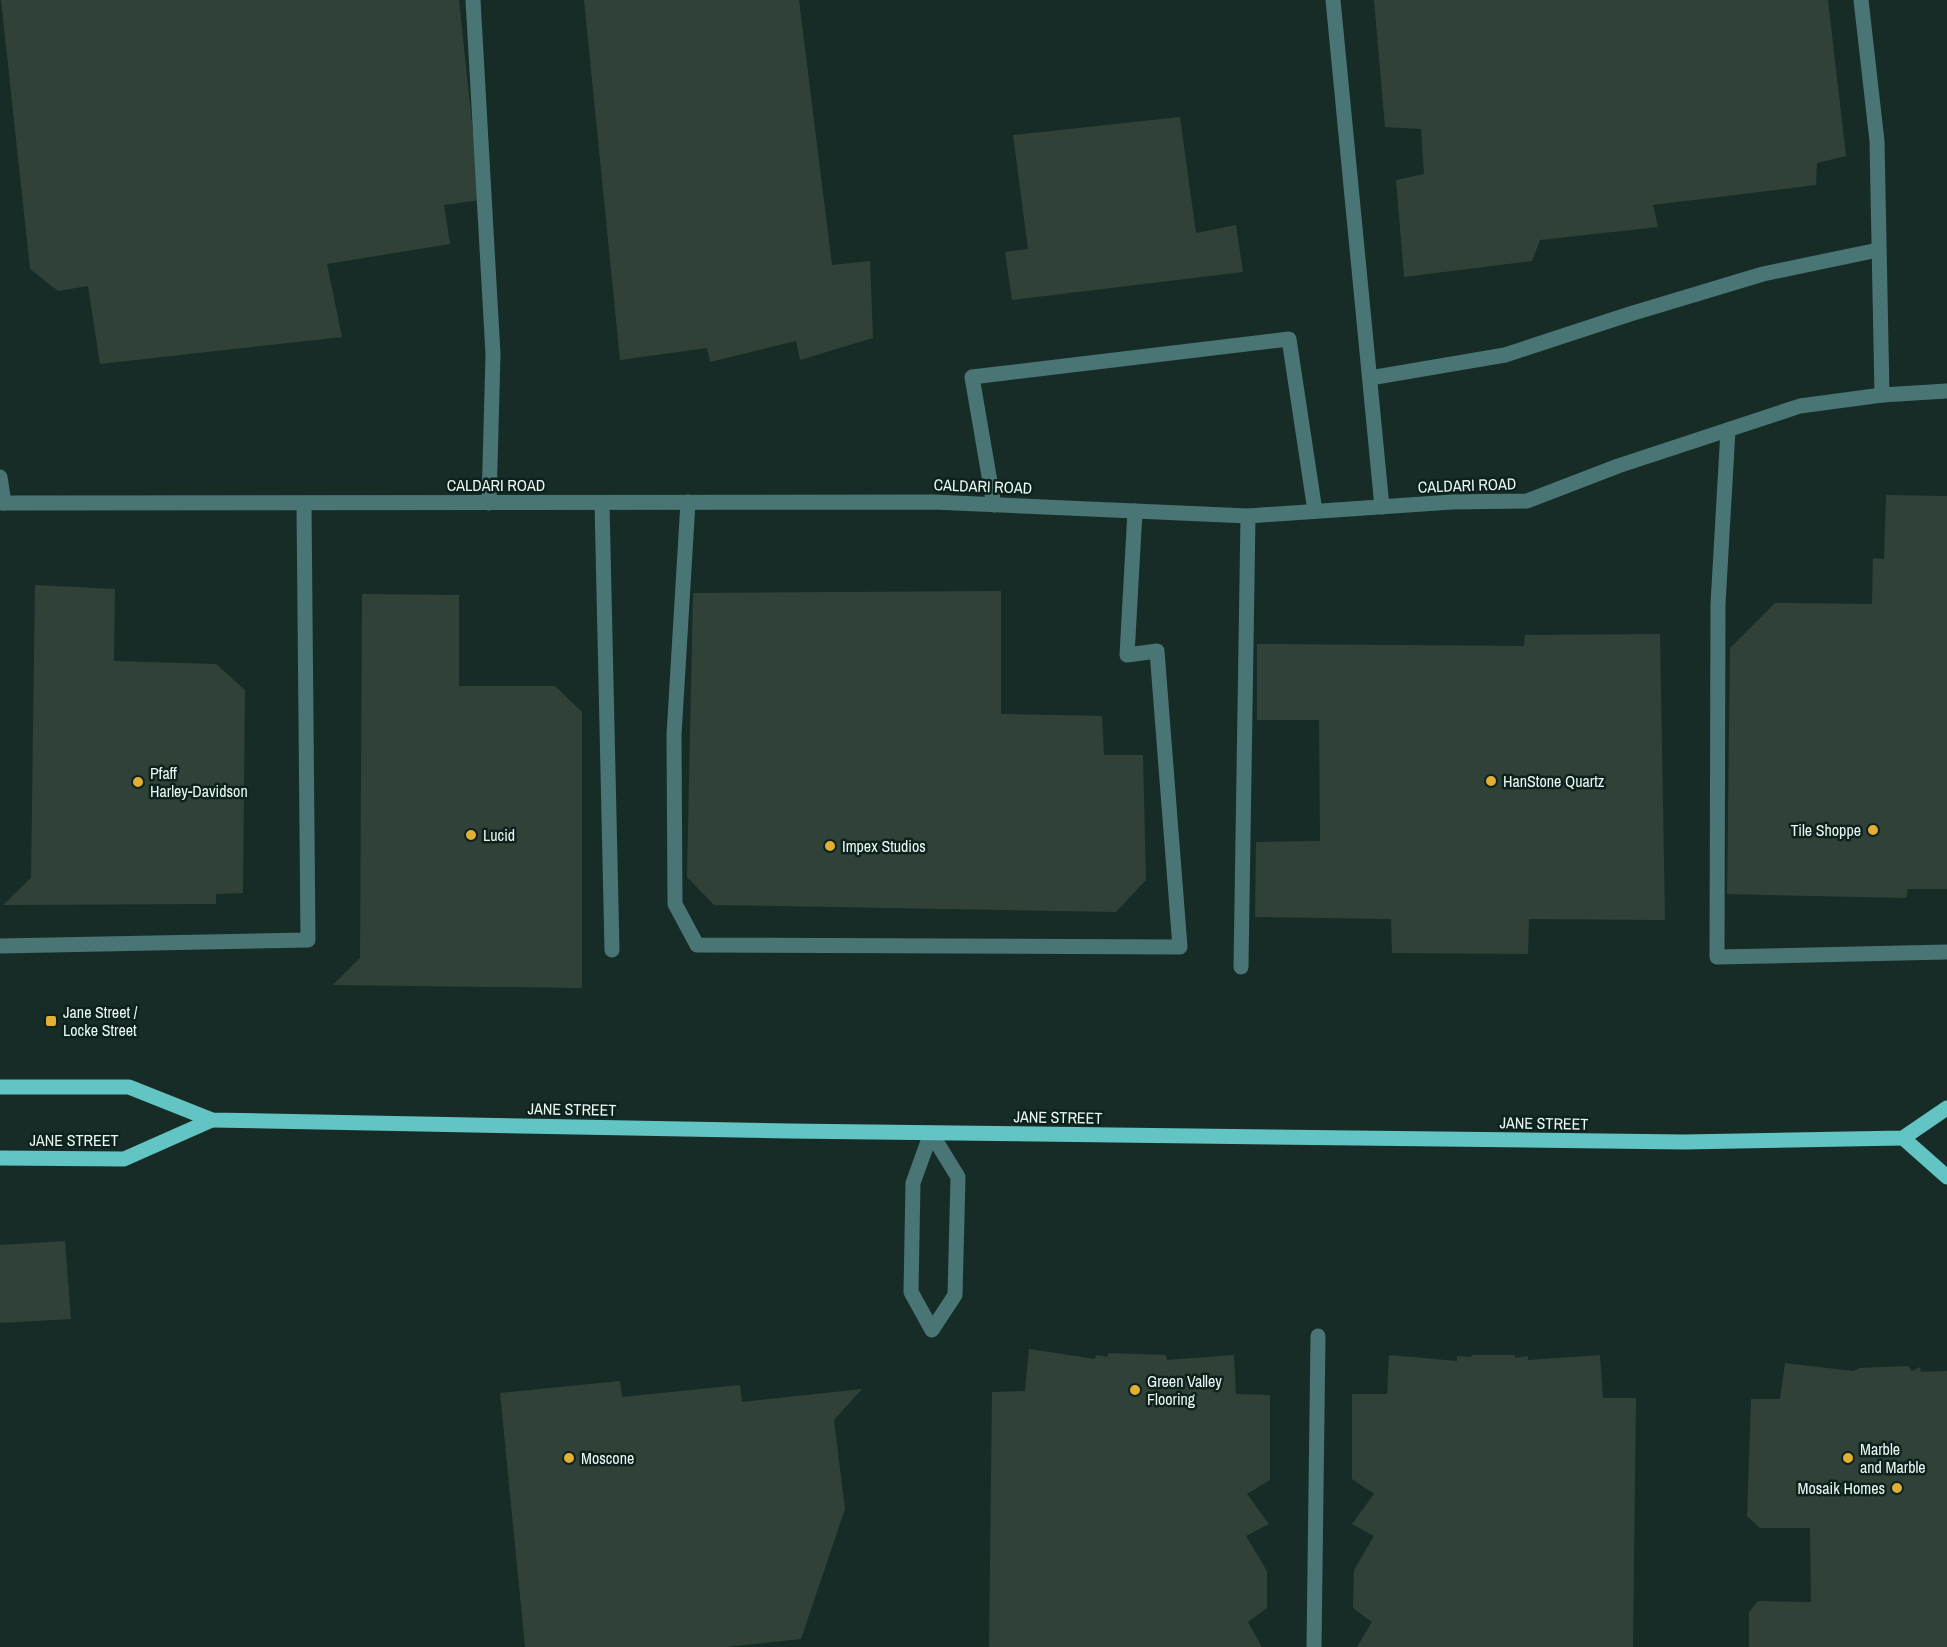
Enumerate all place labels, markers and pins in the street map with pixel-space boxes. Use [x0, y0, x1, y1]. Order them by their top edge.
place label: Pfaff Harley-Davidson [150, 762, 248, 802]
place label: HanStone Quartz [1503, 770, 1605, 792]
marker: HanStone Quartz [1484, 774, 1498, 788]
marker: Pfaff Harley-Davidson [131, 775, 145, 789]
place label: Tile Shoppe [1791, 819, 1861, 841]
marker: Tile Shoppe [1866, 823, 1880, 837]
place label: Lucid [483, 824, 515, 846]
marker: Lucid [464, 828, 478, 842]
place label: Impex Studios [842, 835, 926, 857]
marker: Impex Studios [823, 839, 837, 853]
place label: Jane Street / Locke Street [63, 1001, 138, 1041]
marker: Jane Street / Locke Street [44, 1014, 58, 1028]
place label: Green Valley Flooring [1147, 1370, 1222, 1410]
marker: Green Valley Flooring [1128, 1383, 1142, 1397]
place label: Marble and Marble [1860, 1438, 1926, 1478]
place label: Moscone [581, 1447, 634, 1469]
marker: Moscone [562, 1451, 576, 1465]
marker: Marble and Marble [1841, 1451, 1855, 1465]
place label: Mosaik Homes [1798, 1477, 1885, 1499]
marker: Mosaik Homes [1890, 1481, 1904, 1495]

